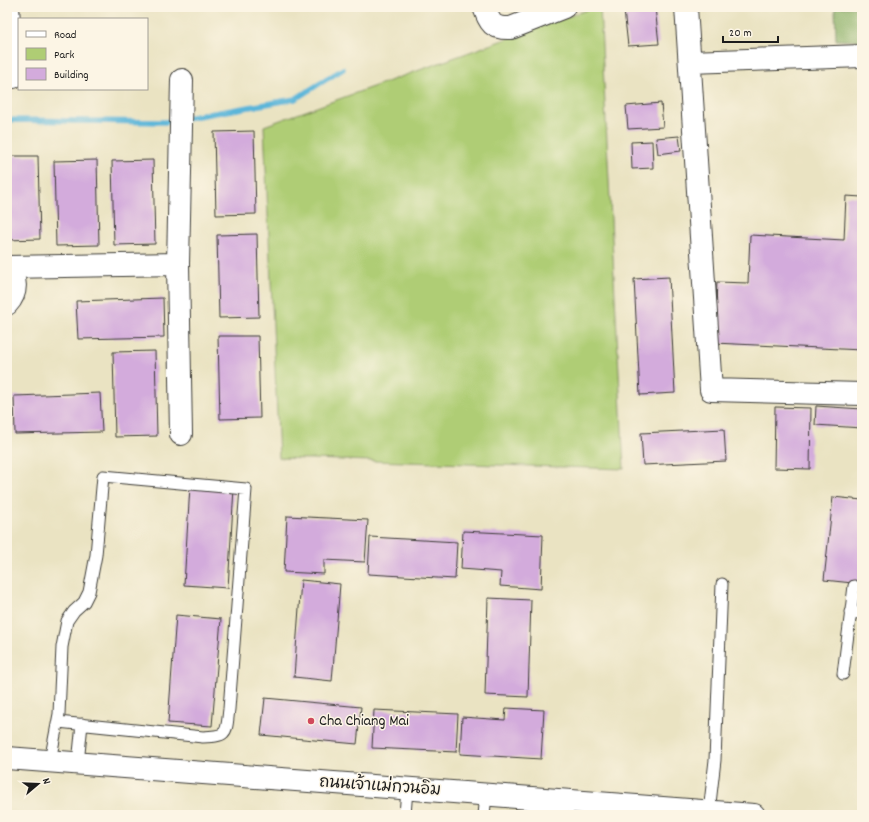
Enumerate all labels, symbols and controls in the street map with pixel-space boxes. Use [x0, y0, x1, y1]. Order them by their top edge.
legend [18, 18, 148, 90]
scale bar [723, 18, 778, 44]
text: 20 m [729, 25, 752, 42]
text: Road [54, 27, 76, 44]
text: Park [54, 47, 75, 64]
text: Building [54, 67, 89, 84]
place label: Cha Chiang Mai [319, 710, 409, 733]
marker: Cha Chiang Mai [306, 716, 316, 726]
north arrow [18, 764, 58, 804]
street label: ถนนเจ้าแม่กวนอิม [318, 769, 442, 803]
text: N [37, 776, 54, 787]

